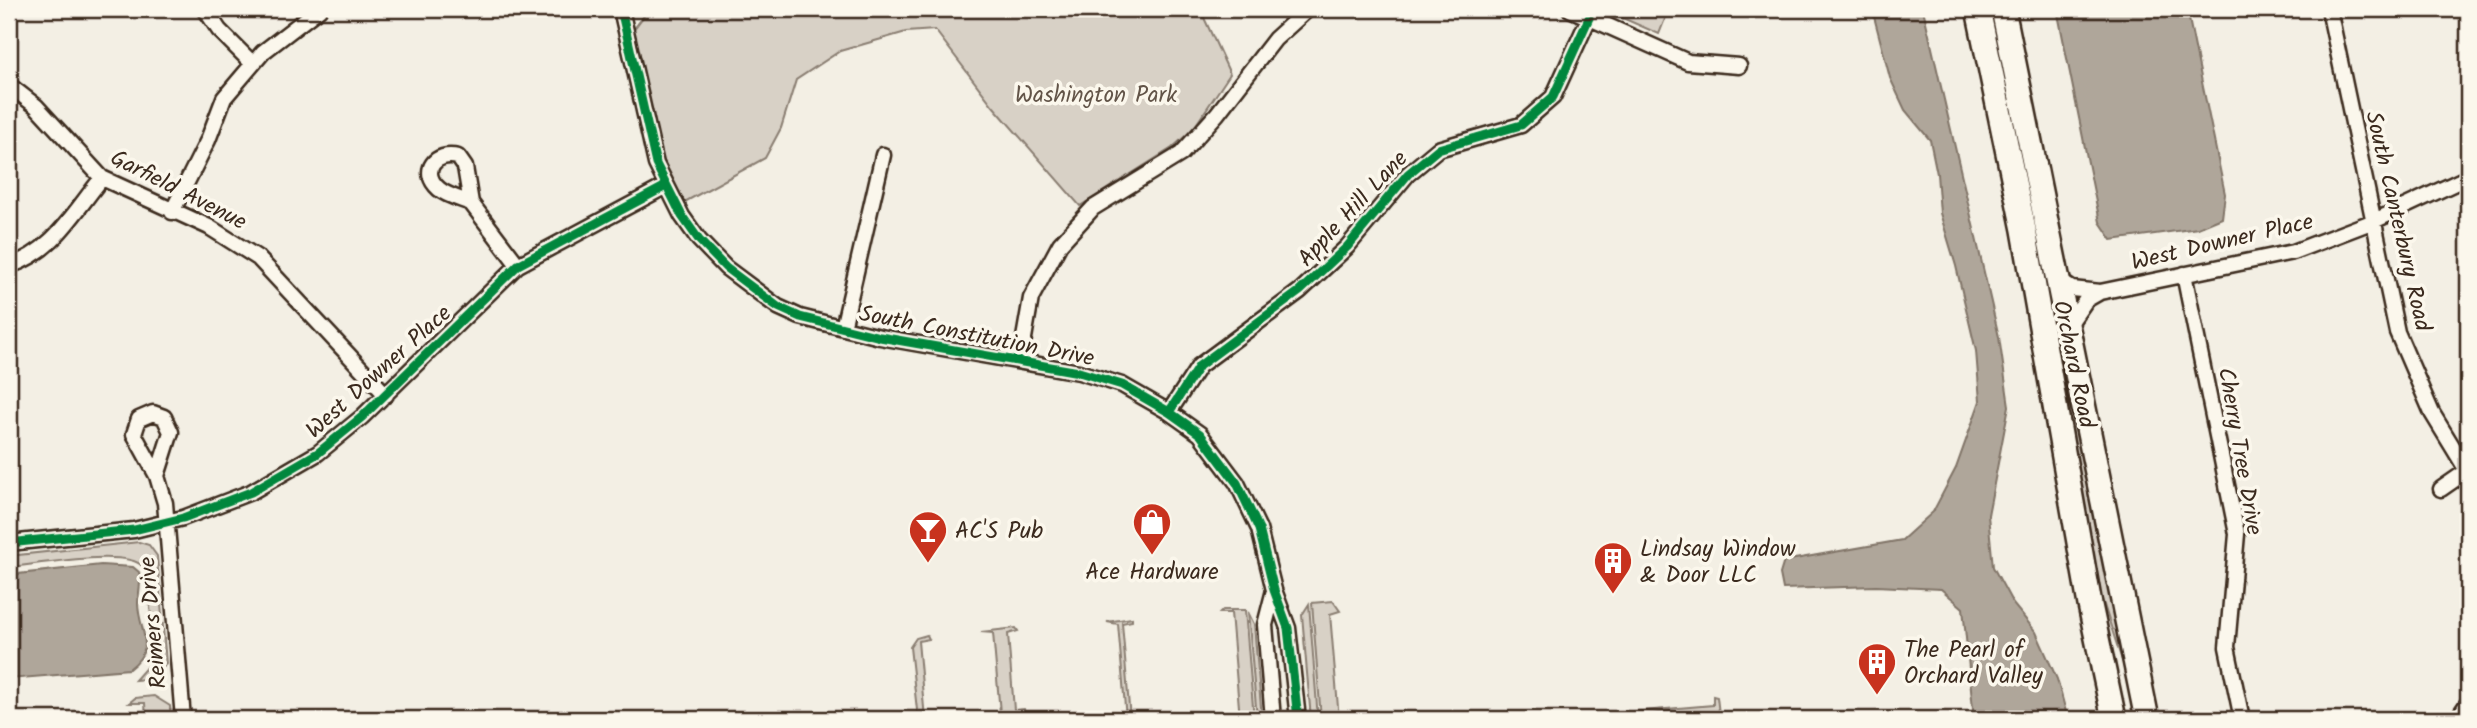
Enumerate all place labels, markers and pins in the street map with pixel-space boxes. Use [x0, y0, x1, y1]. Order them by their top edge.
shop icon: Ace Hardware [1131, 501, 1173, 556]
bar icon: AC'S Pub [907, 509, 949, 564]
place label: AC'S Pub [955, 514, 1043, 550]
place label: Lindsay Window & Door LLC [1640, 532, 1796, 594]
building icon: Lindsay Window & Door LLC [1592, 540, 1634, 595]
place label: Ace Hardware [1085, 555, 1219, 591]
place label: The Pearl of Orchard Valley [1904, 633, 2043, 695]
building icon: The Pearl of Orchard Valley [1856, 641, 1898, 696]

